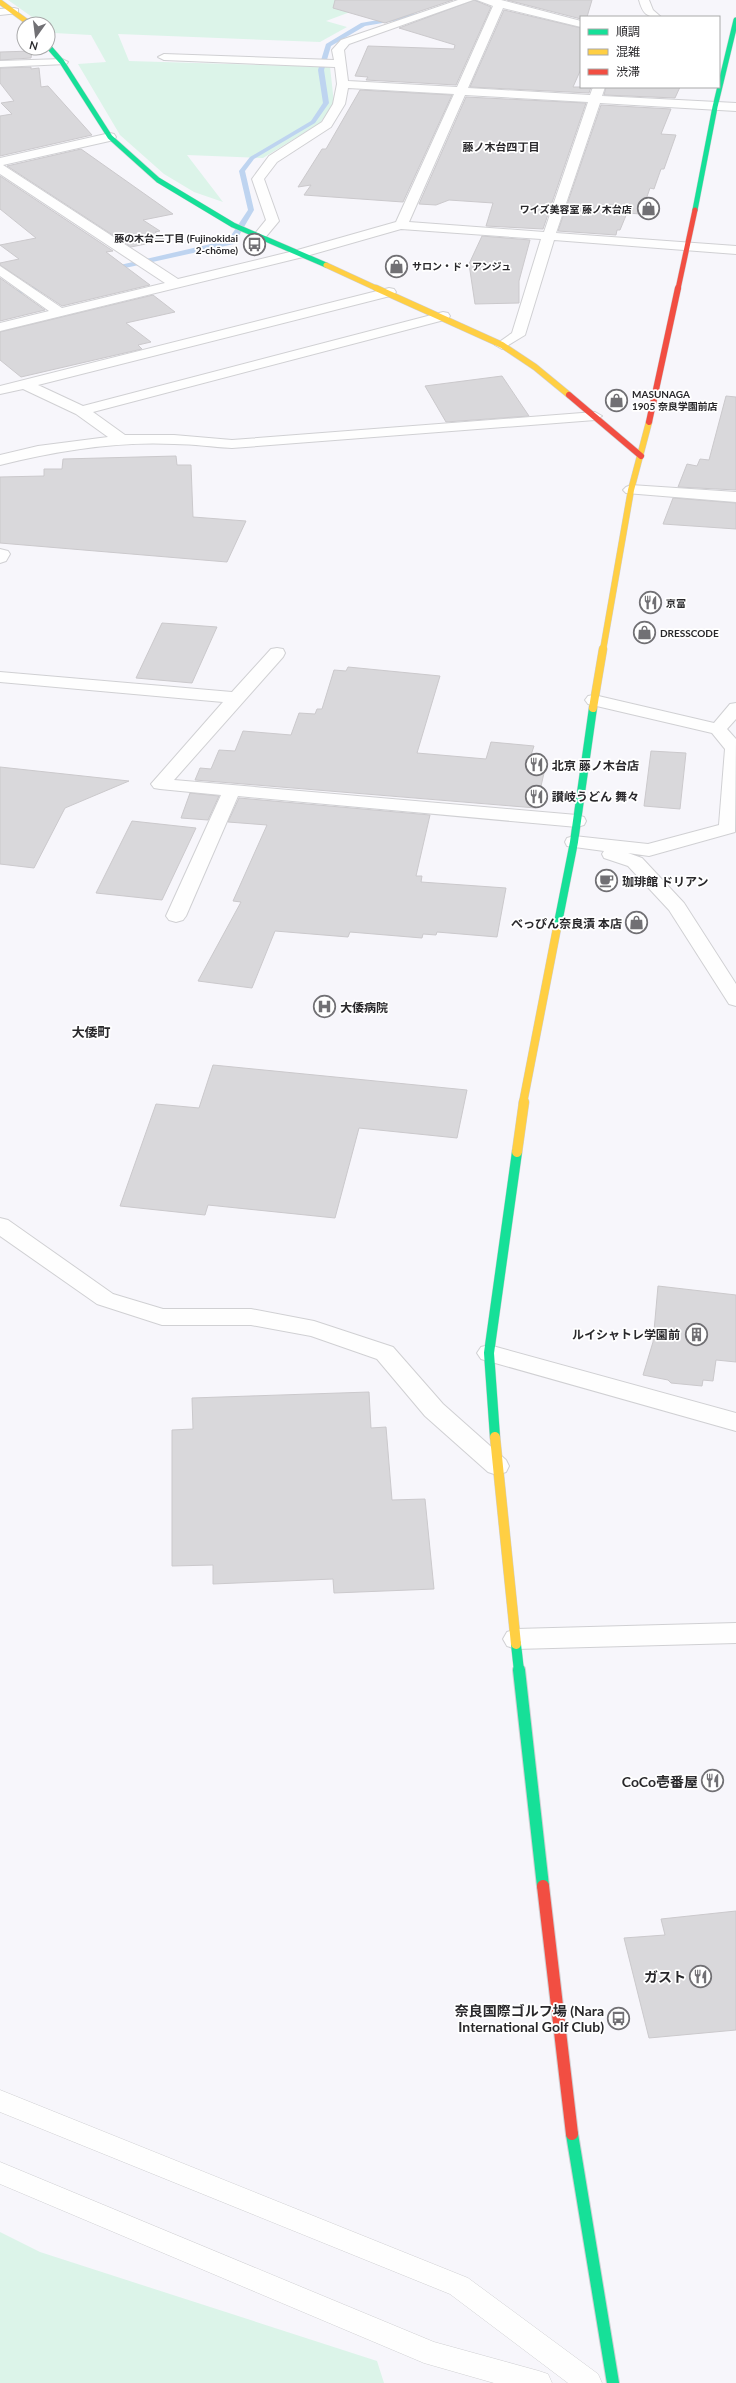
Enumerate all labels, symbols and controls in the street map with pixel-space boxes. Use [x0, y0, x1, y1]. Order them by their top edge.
north arrow [16, 16, 56, 56]
legend [580, 16, 720, 88]
text: 順調 [616, 24, 640, 39]
text: N [28, 39, 39, 54]
text: 混雑 [616, 44, 640, 59]
text: 渋滞 [616, 64, 640, 79]
district label: 藤ノ木台四丁目 [463, 140, 540, 153]
shop icon: ワイズ美容室 藤ノ木台店 [635, 196, 661, 222]
place label: ワイズ美容室 藤ノ木台店 [520, 203, 632, 215]
bus stop icon: 藤の木台二丁目 (Fujinokidai 2-chōme) [241, 231, 267, 257]
place label: 藤の木台二丁目 (Fujinokidai 2-chōme) [114, 232, 238, 256]
shop icon: サロン・ド・アンジュ [383, 253, 409, 279]
place label: サロン・ド・アンジュ [412, 260, 511, 272]
shop icon: MASUNAGA 1905 奈良学園前店 [604, 387, 630, 413]
place label: MASUNAGA 1905 奈良学園前店 [632, 388, 718, 412]
restaurant icon: 京富 [638, 590, 664, 616]
place label: 京富 [666, 597, 686, 609]
shop icon: DRESSCODE [632, 620, 658, 646]
place label: DRESSCODE [660, 627, 719, 639]
restaurant icon: 北京 藤ノ木台店 [524, 752, 550, 778]
place label: 北京 藤ノ木台店 [552, 758, 639, 773]
restaurant icon: 讃岐うどん 舞々 [523, 783, 549, 809]
place label: 讃岐うどん 舞々 [552, 789, 639, 804]
cafe icon: 珈琲館 ドリアン [593, 868, 619, 894]
place label: 珈琲館 ドリアン [622, 874, 708, 889]
shop icon: べっぴん奈良漬 本店 [624, 910, 650, 936]
place label: べっぴん奈良漬 本店 [511, 916, 622, 931]
hospital icon: 大倭病院 [311, 994, 337, 1020]
place label: 大倭病院 [340, 1000, 388, 1015]
district label: 大倭町 [71, 1024, 111, 1040]
building icon: ルイシャトレ学園前 [683, 1321, 709, 1347]
place label: ルイシャトレ学園前 [572, 1327, 680, 1342]
restaurant icon: CoCo壱番屋 [700, 1768, 726, 1794]
place label: CoCo壱番屋 [622, 1773, 698, 1790]
restaurant icon: ガスト [688, 1963, 714, 1989]
place label: ガスト [644, 1968, 686, 1985]
place label: 奈良国際ゴルフ場 (Nara International Golf Club) [455, 2002, 604, 2035]
bus stop icon: 奈良国際ゴルフ場 (Nara International Golf Club) [606, 2005, 632, 2031]

